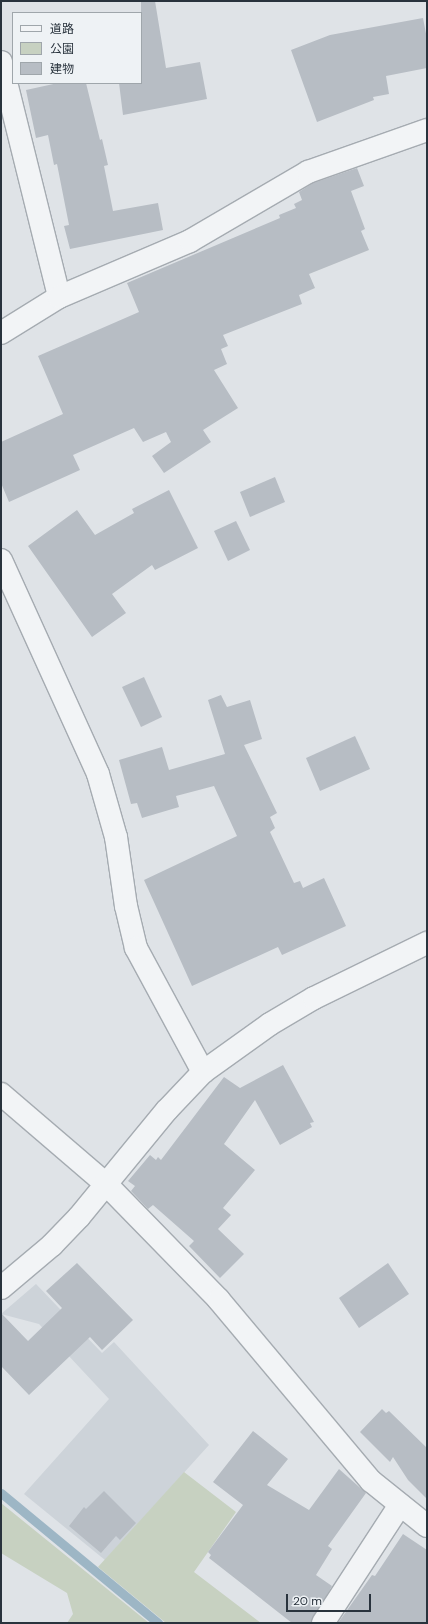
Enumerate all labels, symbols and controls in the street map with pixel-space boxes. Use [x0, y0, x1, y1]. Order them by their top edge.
legend [12, 12, 142, 84]
text: 道路 [50, 21, 74, 37]
text: 公園 [50, 41, 74, 57]
text: 建物 [50, 61, 74, 77]
scale bar [288, 1586, 373, 1612]
text: 20 m [293, 1593, 322, 1609]

